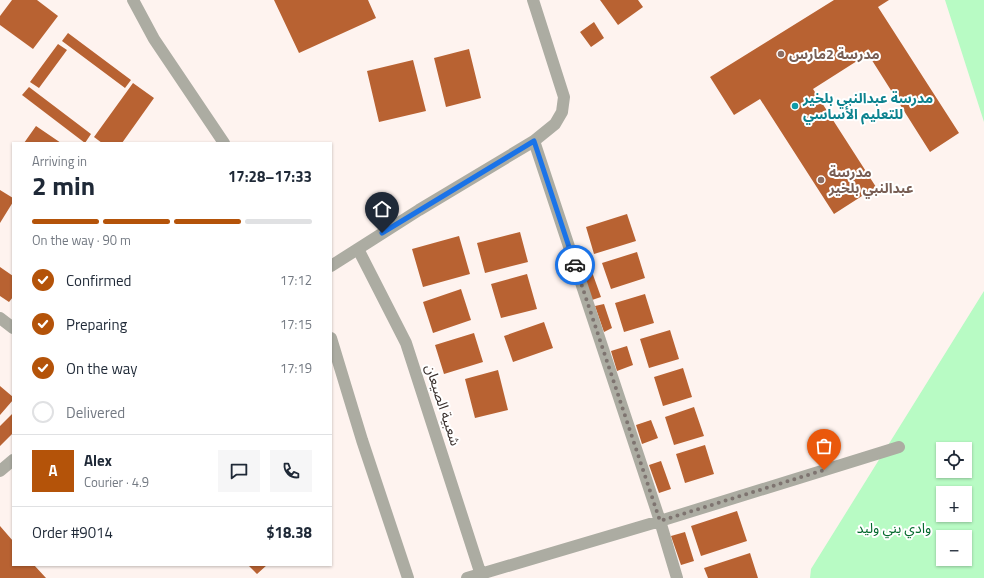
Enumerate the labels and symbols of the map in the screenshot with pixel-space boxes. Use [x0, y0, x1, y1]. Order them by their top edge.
place label: مدرسة 2مارس [789, 43, 880, 64]
marker: مدرسة 2مارس [776, 49, 786, 59]
place label: مدرسة عبدالنبي بلخير للتعليم الأساسي [802, 87, 933, 125]
marker: مدرسة عبدالنبي بلخير للتعليم الأساسي [790, 101, 800, 111]
place label: مدرسة عبدالنبي بلخير [828, 161, 914, 199]
marker: مدرسة عبدالنبي بلخير [816, 175, 826, 185]
pin [365, 192, 399, 233]
courier [555, 245, 595, 285]
street label: شعبية الصيعان [420, 361, 467, 448]
pin [807, 429, 841, 470]
park label: وادي بني وليد [857, 517, 931, 539]

